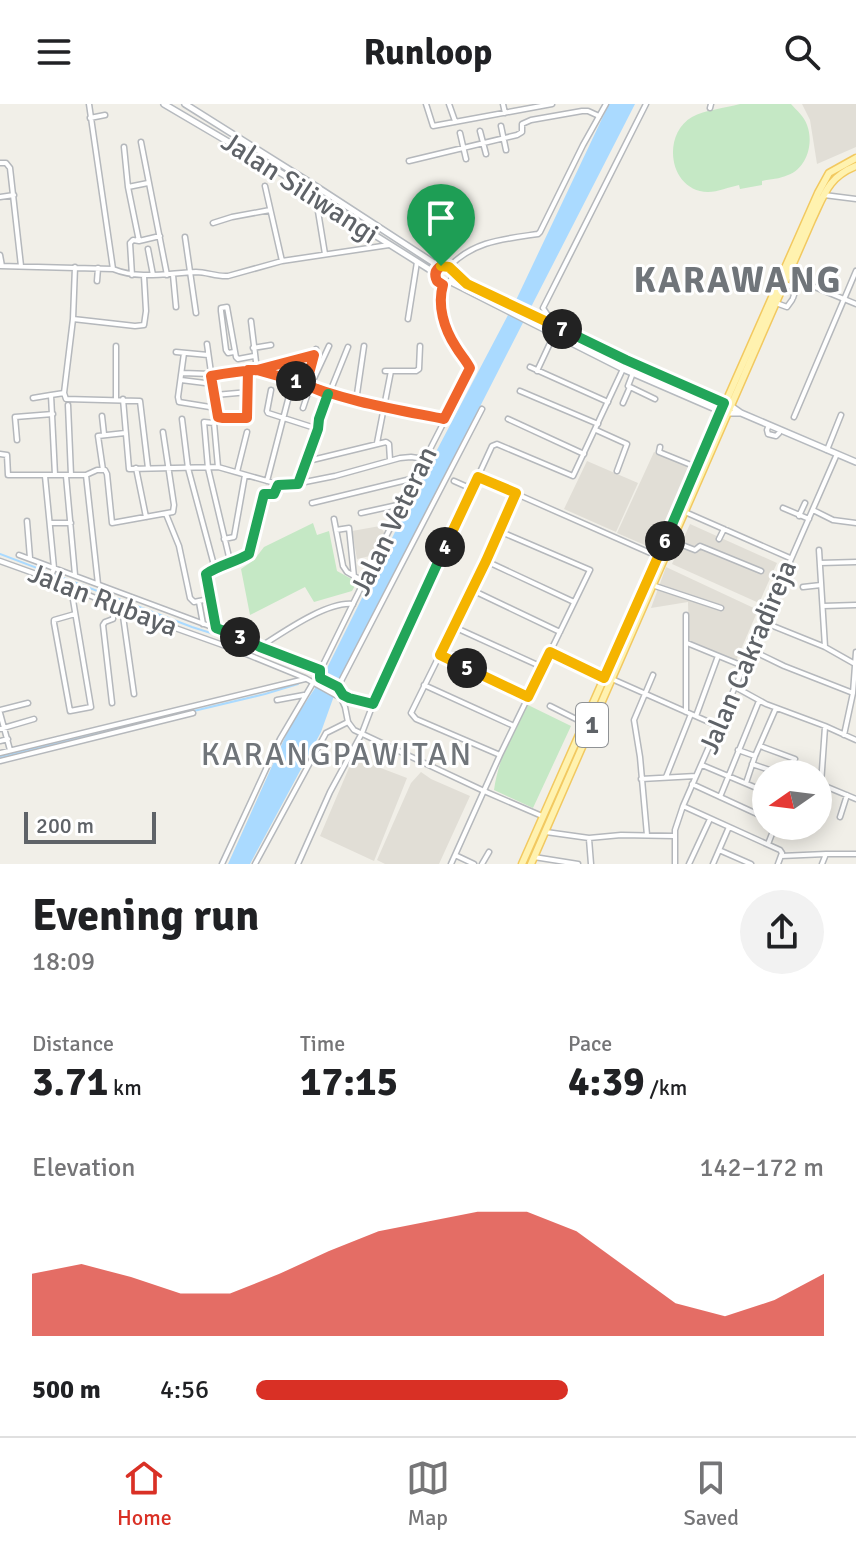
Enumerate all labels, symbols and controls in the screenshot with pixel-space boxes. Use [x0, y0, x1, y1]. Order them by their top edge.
icon: menu [32, 30, 76, 74]
text: Runloop [364, 30, 492, 75]
icon: search [780, 30, 824, 74]
street label: Jalan Siliwangi [215, 125, 385, 251]
pin [407, 184, 475, 266]
icon: arrive [419, 196, 463, 240]
district label: KARAWANG [634, 258, 842, 303]
pin: 7 [542, 309, 582, 349]
text: 7 [556, 315, 568, 342]
pin: 1 [276, 361, 316, 401]
text: 1 [290, 367, 302, 394]
street label: Jalan Veteran [343, 441, 445, 601]
pin: 6 [645, 521, 685, 561]
pin: 4 [425, 527, 465, 567]
text: 6 [659, 527, 671, 554]
text: 4 [439, 533, 451, 560]
street label: Jalan Cakradireja [692, 555, 804, 759]
street label: Jalan Rubaya [24, 556, 182, 644]
pin: 3 [220, 617, 260, 657]
text: 3 [234, 623, 246, 650]
pin: 5 [447, 648, 487, 688]
text: 5 [461, 654, 473, 681]
road number: 1 [576, 703, 608, 747]
district label: KARANGPAWITAN [201, 735, 473, 774]
north arrow [752, 760, 832, 840]
map controls [752, 760, 832, 840]
scale bar [24, 808, 156, 844]
text: 200 m [36, 812, 94, 839]
text: Evening run [32, 889, 259, 943]
button: share [740, 890, 824, 974]
text: 18:09 [32, 946, 95, 978]
text: Distance [32, 1030, 114, 1057]
text: Time [300, 1030, 345, 1057]
text: Pace [568, 1030, 612, 1057]
text: 3.71 [32, 1057, 108, 1107]
text: 17:15 [300, 1057, 398, 1107]
text: 4:39 [568, 1057, 645, 1107]
text: km [108, 1074, 142, 1101]
text: /km [645, 1074, 687, 1101]
text: Elevation [32, 1152, 136, 1184]
text: 142–172 m [700, 1152, 824, 1184]
text: 500 m [32, 1374, 101, 1406]
text: 4:56 [160, 1374, 209, 1406]
tab: Home [117, 1456, 172, 1531]
tab: Map [406, 1456, 450, 1531]
tab: Saved [684, 1456, 739, 1531]

